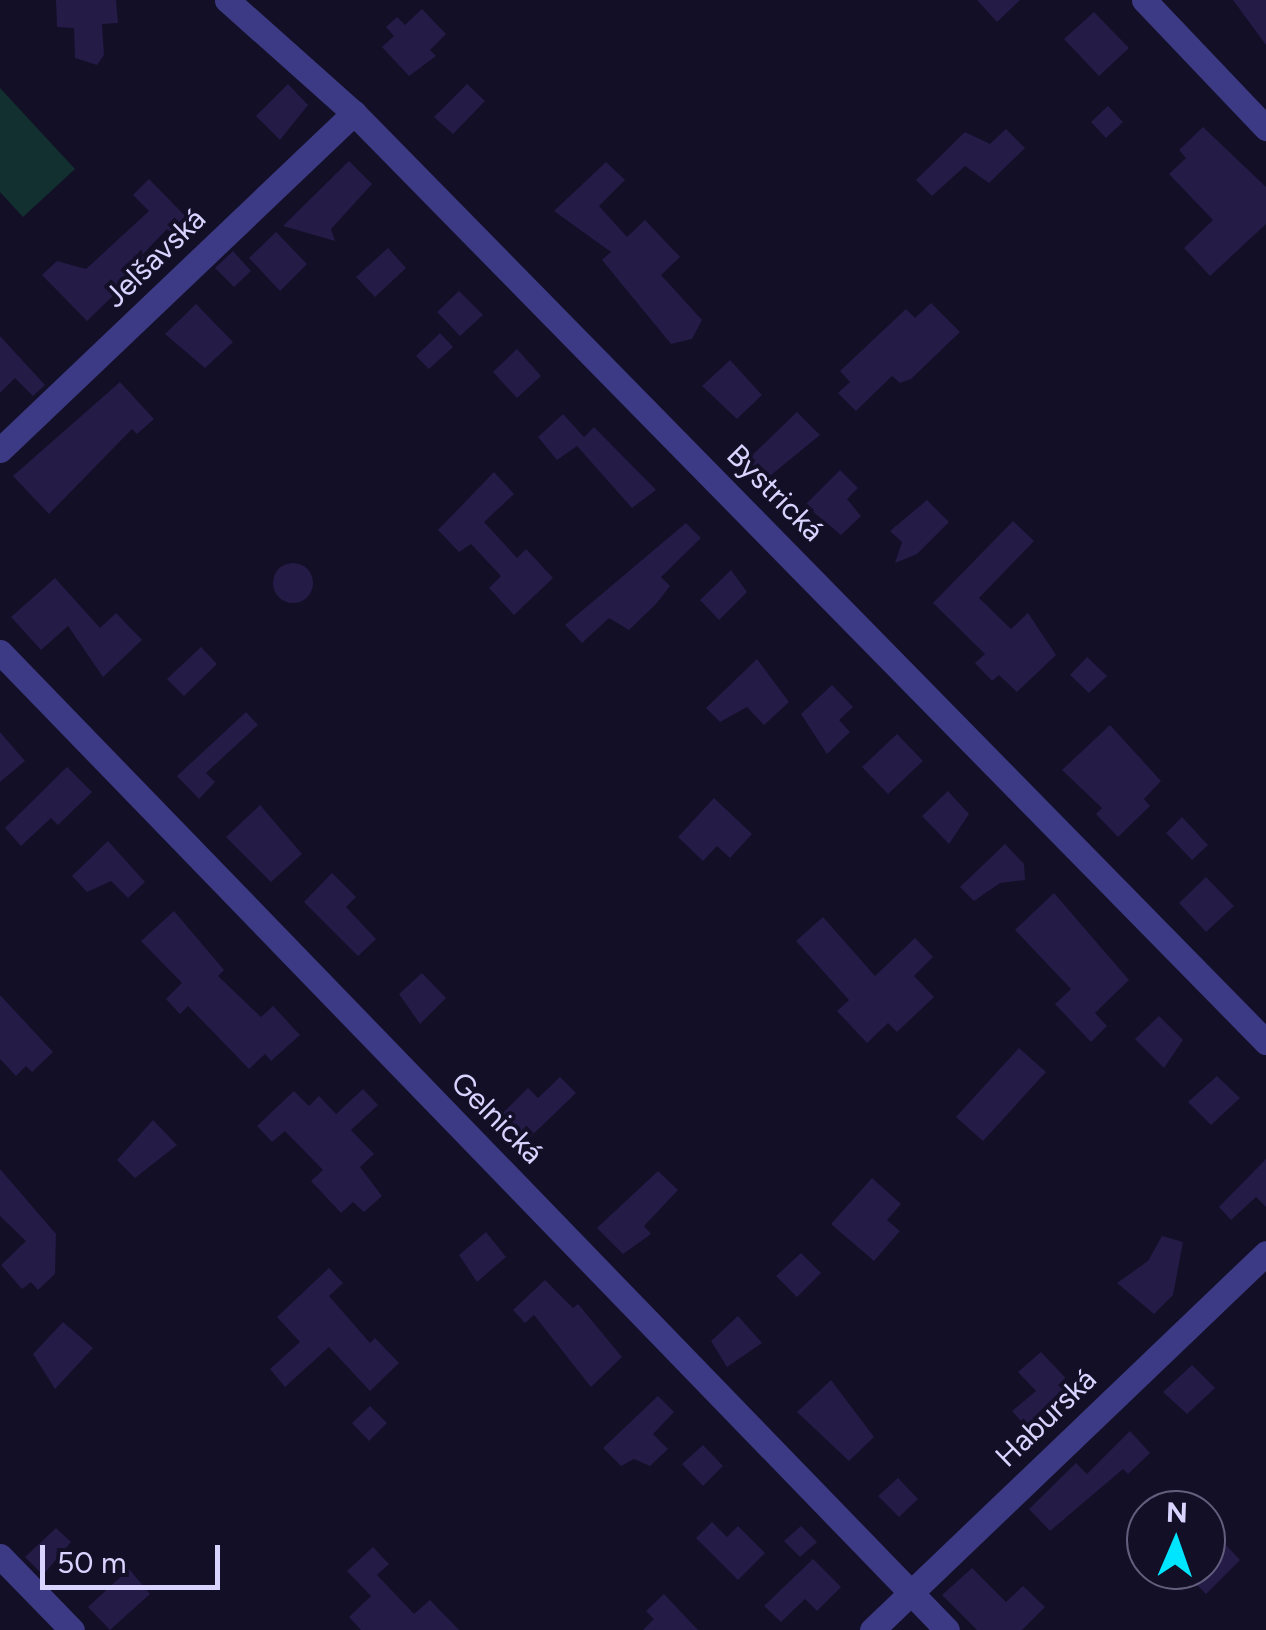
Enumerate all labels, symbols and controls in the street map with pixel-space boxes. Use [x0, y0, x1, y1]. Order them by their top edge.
street label: Jelšavská [97, 201, 213, 315]
street label: Bystrická [719, 437, 831, 549]
street label: Gelnická [444, 1065, 550, 1171]
street label: Haburská [988, 1361, 1104, 1475]
north arrow [1126, 1490, 1226, 1590]
text: N [1166, 1495, 1188, 1529]
scale bar [45, 1525, 225, 1587]
text: 50 m [57, 1544, 126, 1581]

